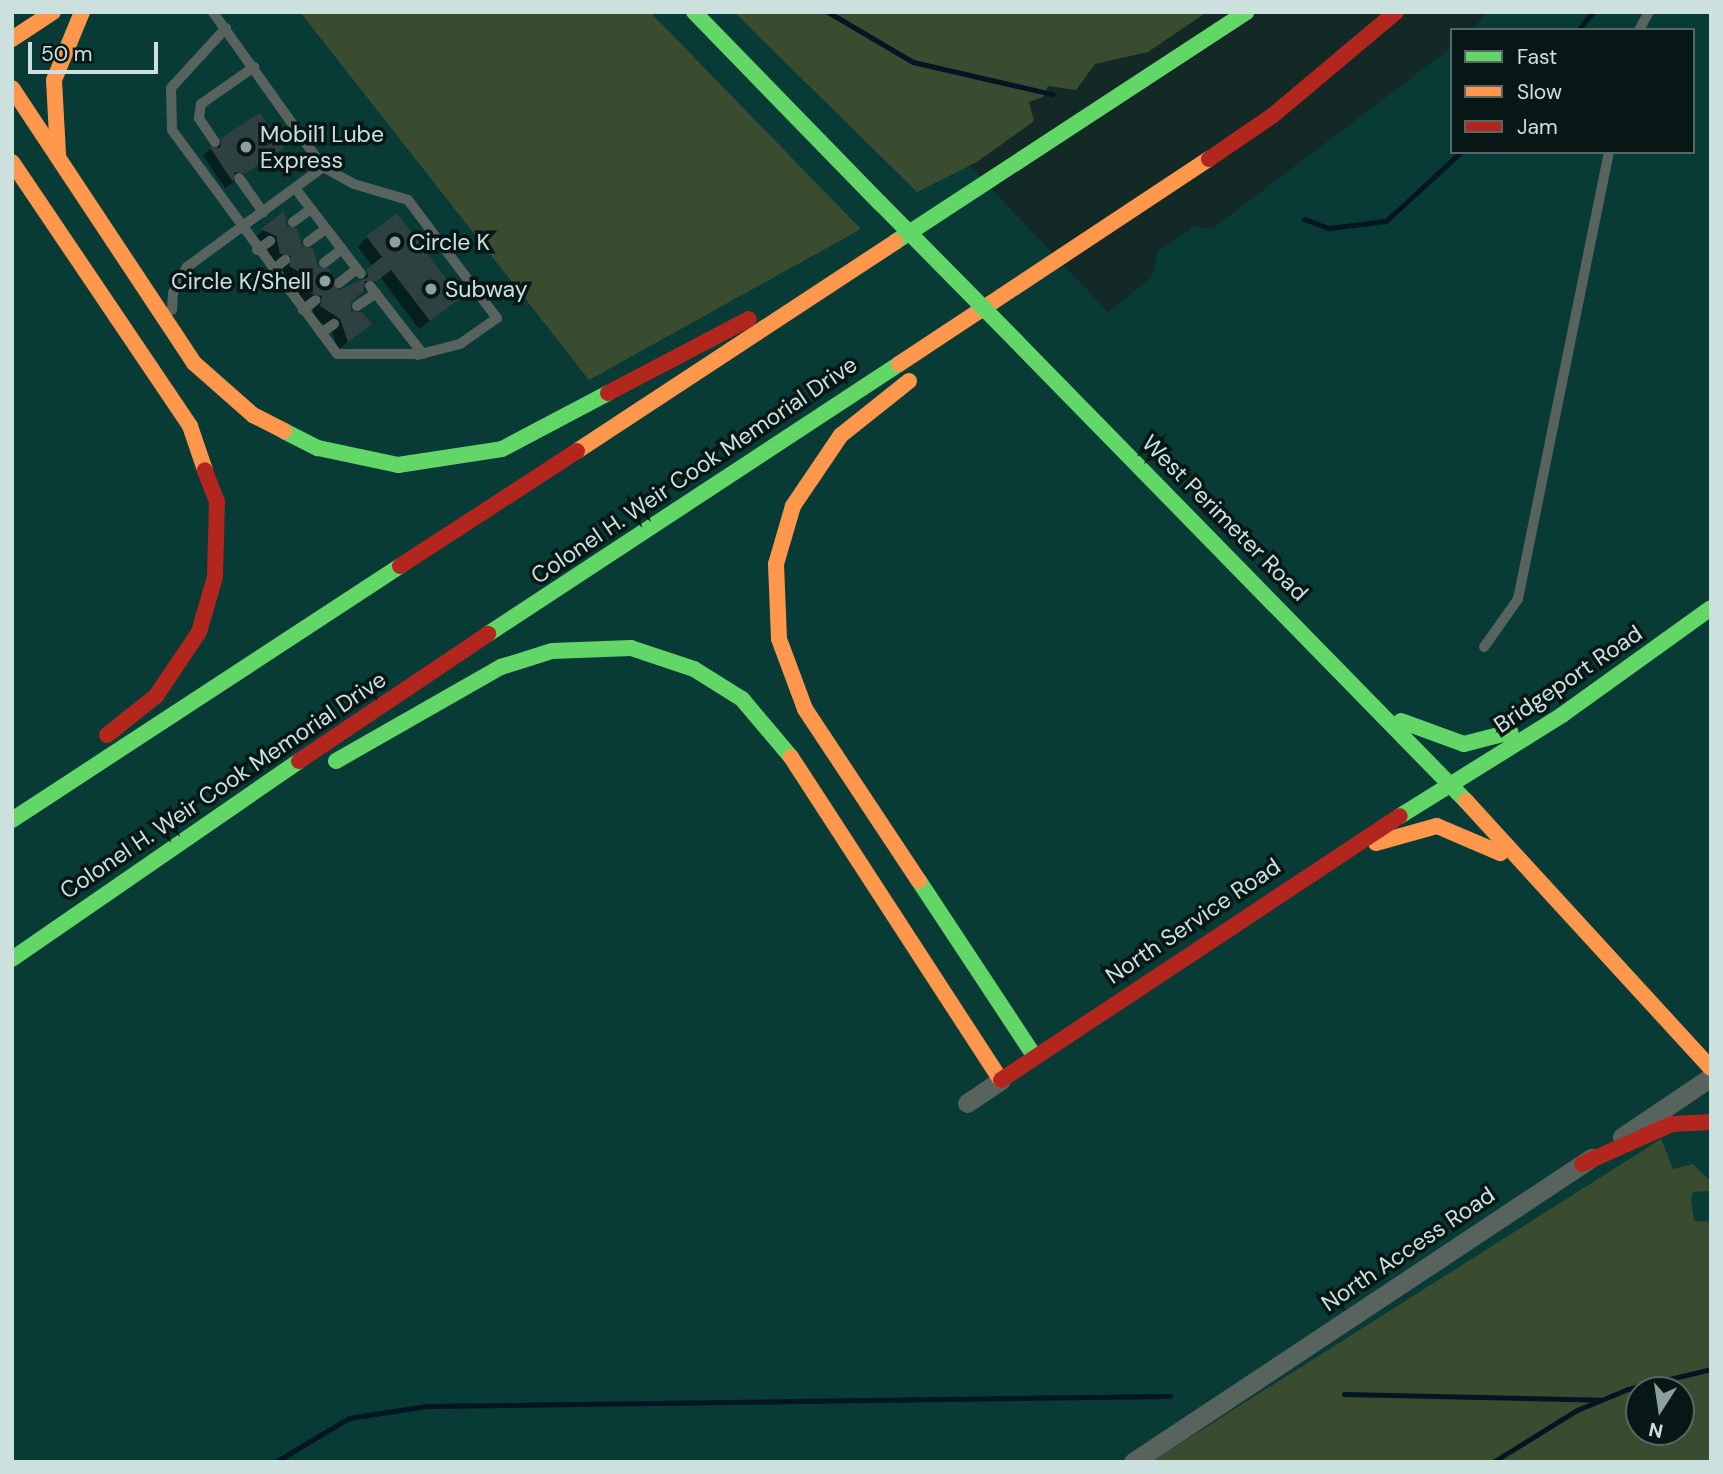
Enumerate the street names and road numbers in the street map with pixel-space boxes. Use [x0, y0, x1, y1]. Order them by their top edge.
street label: Colonel H. Weir Cook Memorial Drive [526, 350, 862, 590]
street label: West Perimeter Road [1136, 429, 1314, 607]
street label: Bridgeport Road [1489, 619, 1647, 739]
street label: Colonel H. Weir Cook Memorial Drive [55, 665, 391, 905]
street label: North Service Road [1100, 852, 1286, 990]
street label: North Access Road [1316, 1181, 1500, 1317]

